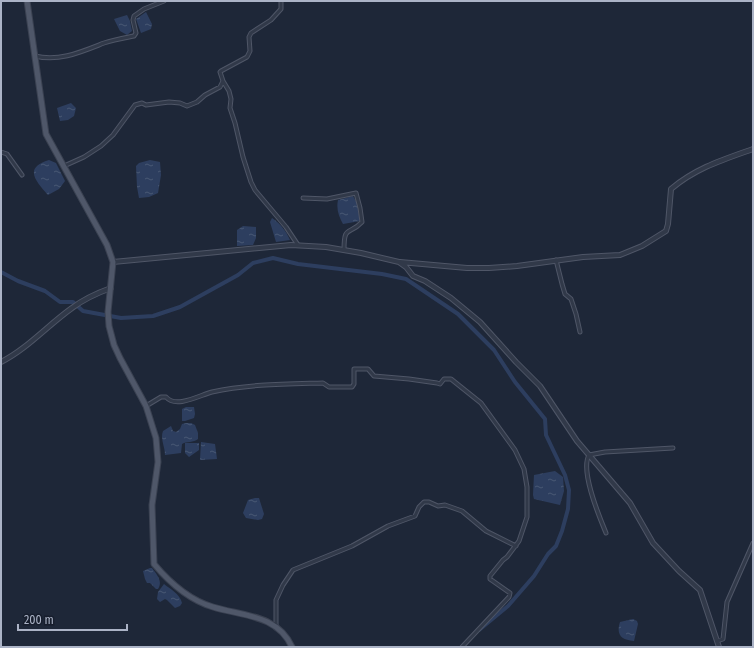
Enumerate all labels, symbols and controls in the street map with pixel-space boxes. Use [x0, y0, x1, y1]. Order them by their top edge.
scale bar [18, 606, 127, 632]
text: 200 m [24, 613, 54, 627]

